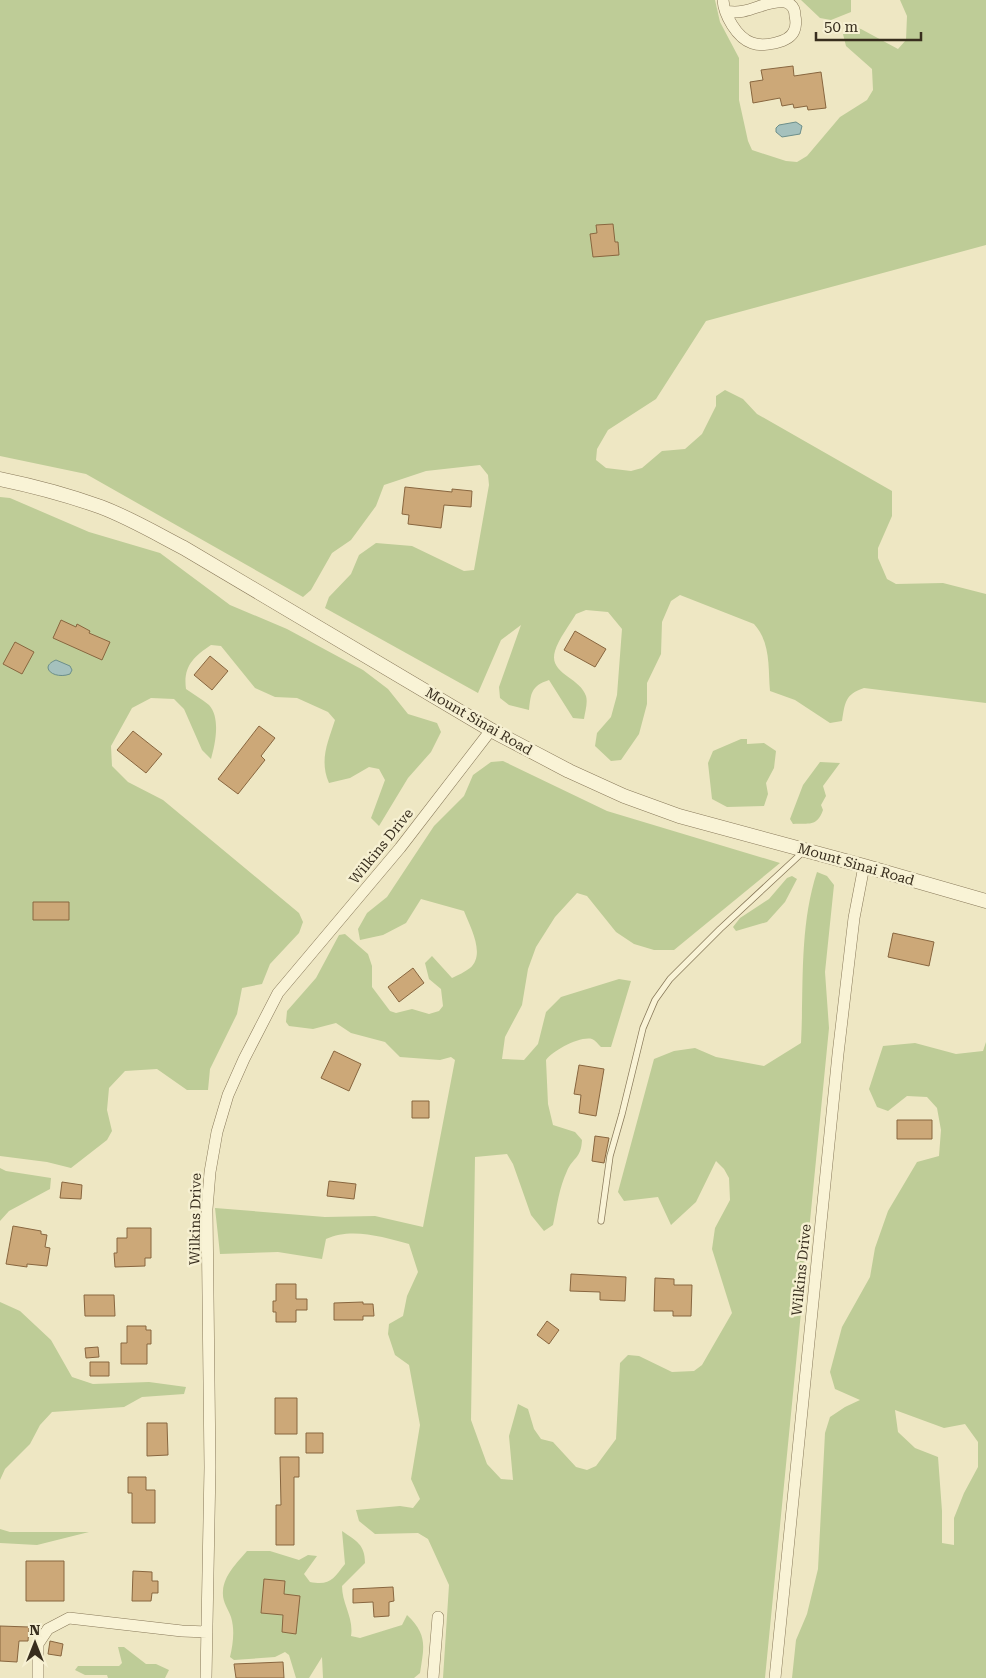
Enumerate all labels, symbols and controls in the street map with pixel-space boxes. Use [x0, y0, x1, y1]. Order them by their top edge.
scale bar [816, 10, 921, 42]
text: 50 m [824, 18, 859, 36]
street label: Mount Sinai Road [423, 684, 535, 758]
street label: Wilkins Drive [346, 805, 416, 887]
street label: Mount Sinai Road [796, 840, 916, 888]
street label: Wilkins Drive [186, 1173, 204, 1265]
street label: Wilkins Drive [788, 1223, 814, 1317]
north arrow [10, 1618, 60, 1668]
text: N [30, 1622, 41, 1638]

